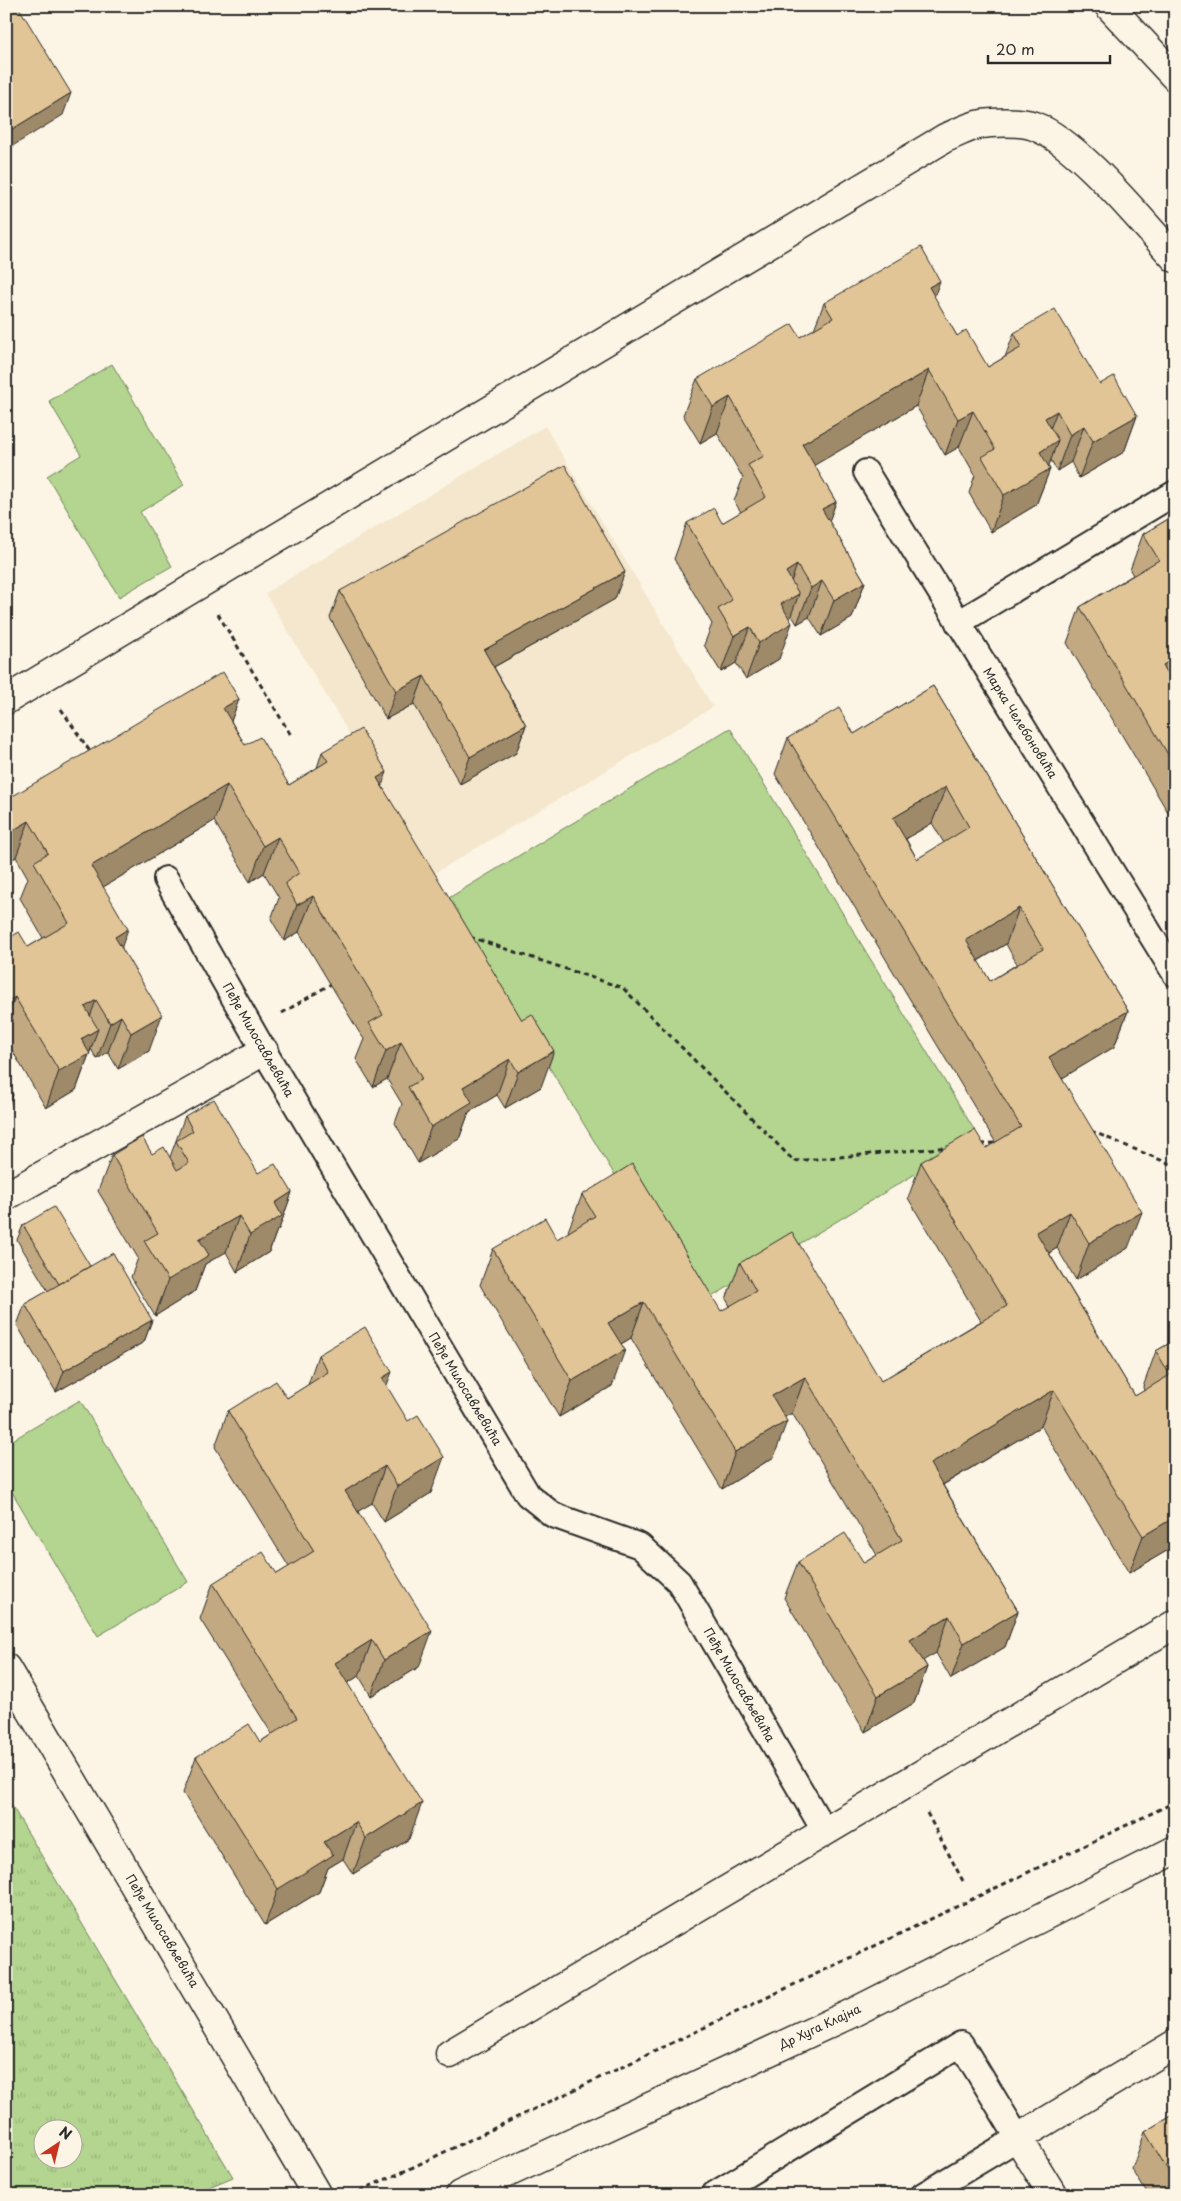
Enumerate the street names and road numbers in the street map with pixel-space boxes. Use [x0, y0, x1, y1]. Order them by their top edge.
street label: Марка Челебоновића [979, 663, 1063, 782]
street label: Пеђе Милосављевића [219, 979, 299, 1100]
street label: Пеђе Милосављевића [425, 1328, 507, 1449]
street label: Пеђе Милосављевића [700, 1624, 780, 1745]
street label: Пеђе Милосављевића [122, 1870, 204, 1991]
street label: Др Хуга Клајна [775, 1999, 864, 2053]

